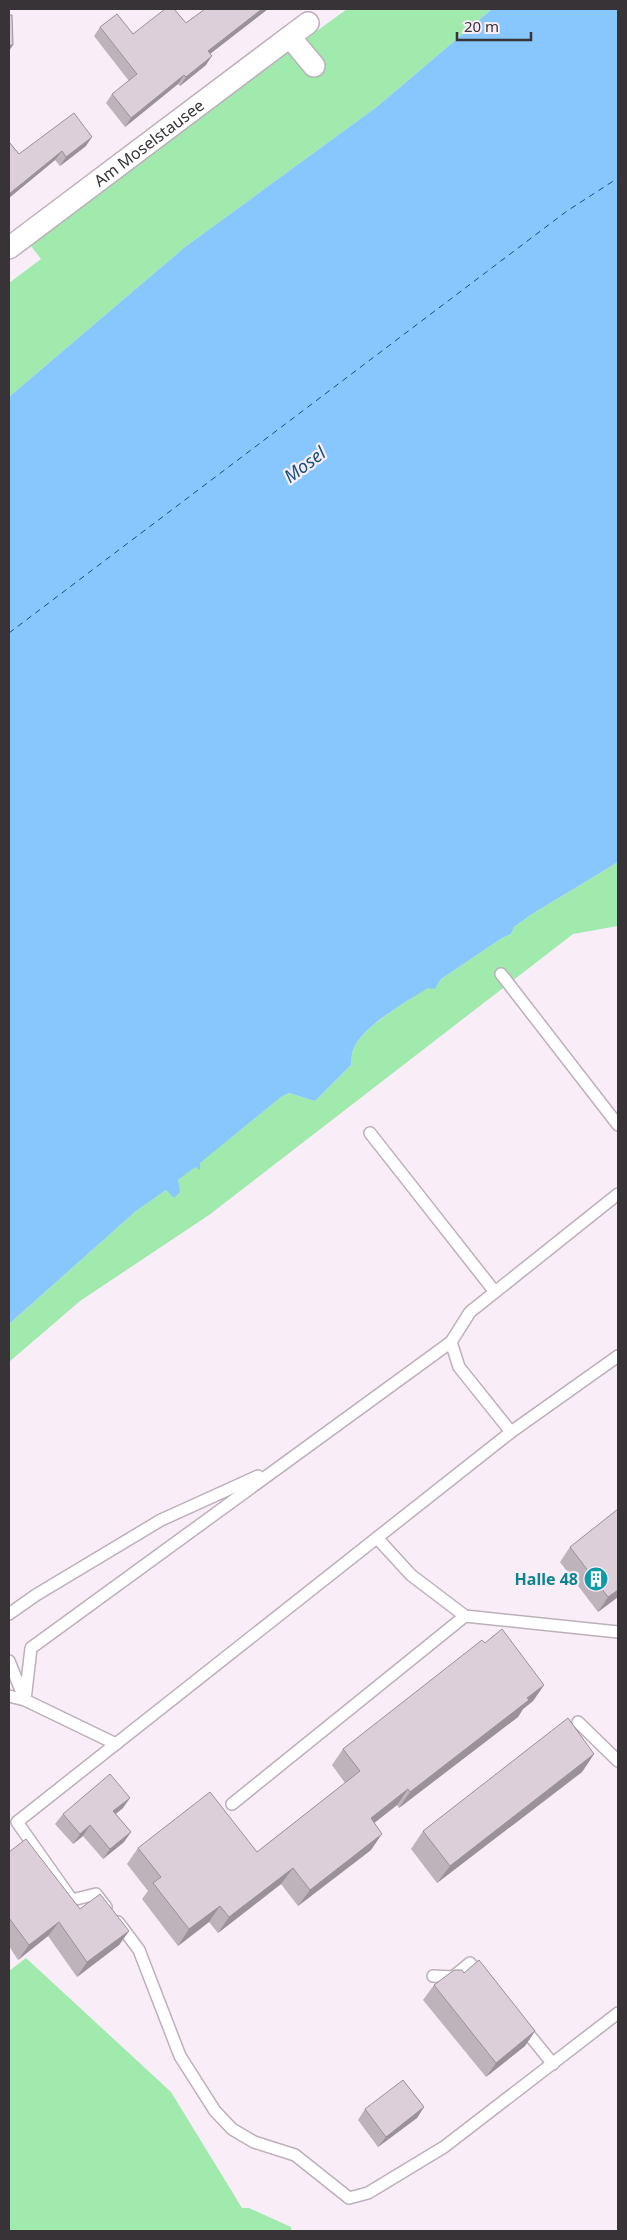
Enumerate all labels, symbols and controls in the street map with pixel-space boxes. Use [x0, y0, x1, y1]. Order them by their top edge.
scale bar [457, 10, 531, 42]
text: 20 m [464, 16, 499, 36]
street label: Am Moselstausee [89, 94, 208, 191]
water label: Mosel [279, 440, 331, 488]
building icon: Halle 48 [583, 1566, 609, 1592]
place label: Halle 48 [515, 1568, 578, 1590]

